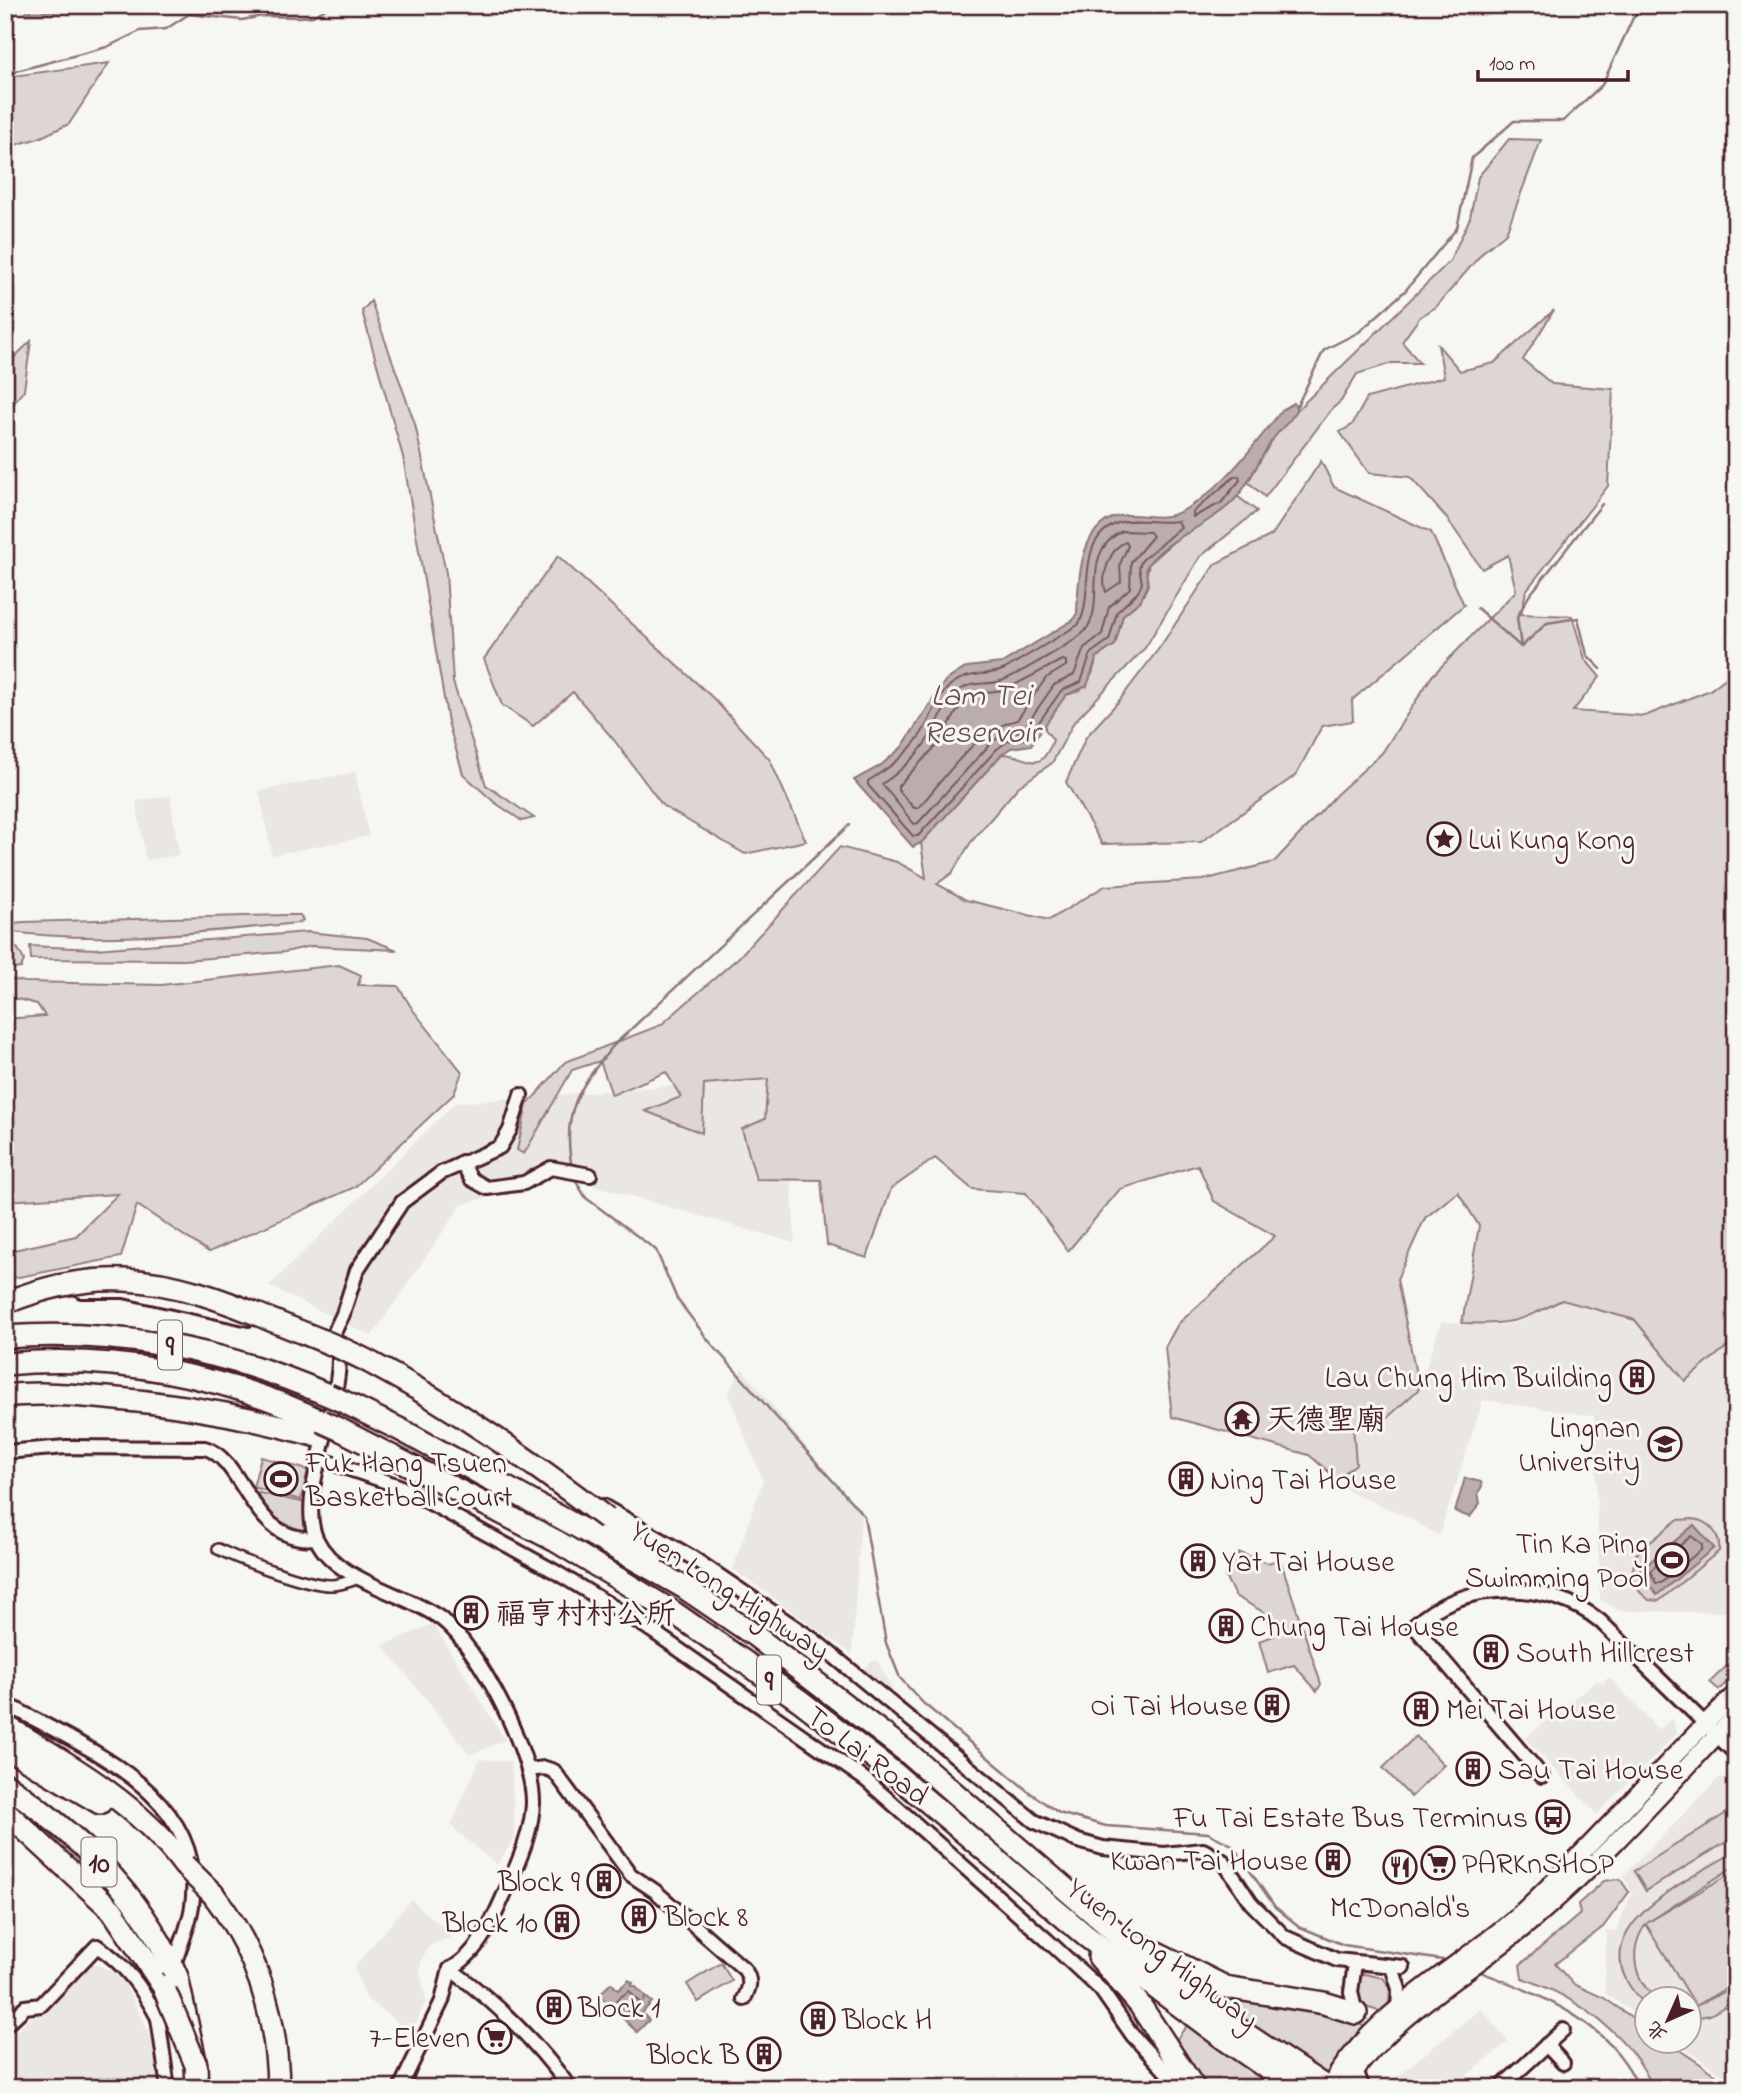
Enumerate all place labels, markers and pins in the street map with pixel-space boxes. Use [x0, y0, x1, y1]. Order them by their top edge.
place icon: Lui Kung Kong [1425, 820, 1463, 858]
place label: Lui Kung Kong [1468, 820, 1635, 864]
place label: Lau Chung Him Building [1325, 1358, 1612, 1402]
building icon: Lau Chung Him Building [1618, 1358, 1656, 1396]
temple icon: 天德聖廟 [1223, 1400, 1261, 1438]
place label: 天德聖廟 [1266, 1400, 1386, 1444]
place label: Lingnan University [1518, 1408, 1640, 1486]
school or university icon: Lingnan University [1646, 1425, 1684, 1463]
place label: Fuk Hang Tsuen Basketball Court [305, 1443, 512, 1521]
sports icon: Fuk Hang Tsuen Basketball Court [262, 1460, 300, 1498]
building icon: Ning Tai House [1167, 1460, 1205, 1498]
place label: Ning Tai House [1210, 1460, 1397, 1504]
place label: Tin Ka Ping Swimming Pool [1465, 1524, 1648, 1602]
sports icon: Tin Ka Ping Swimming Pool [1653, 1541, 1691, 1579]
building icon: Yat Tai House [1179, 1542, 1217, 1580]
place label: Yat Tai House [1222, 1542, 1395, 1586]
building icon: 福亨村村公所 [452, 1594, 490, 1632]
place label: 福亨村村公所 [496, 1594, 676, 1638]
building icon: Chung Tai House [1207, 1607, 1245, 1645]
place label: Chung Tai House [1250, 1607, 1459, 1651]
building icon: South Hillcrest [1472, 1633, 1510, 1671]
place label: South Hillcrest [1516, 1633, 1694, 1677]
place label: Oi Tai House [1090, 1686, 1249, 1730]
building icon: Oi Tai House [1253, 1686, 1291, 1724]
building icon: Mei Tai House [1402, 1690, 1440, 1728]
place label: Mei Tai House [1446, 1690, 1616, 1734]
building icon: Sau Tai House [1454, 1750, 1492, 1788]
place label: Sau Tai House [1498, 1750, 1684, 1794]
place label: Fu Tai Estate Bus Terminus [1172, 1798, 1528, 1842]
bus stop icon: Fu Tai Estate Bus Terminus [1534, 1798, 1572, 1836]
place label: Kwan Tai House [1110, 1841, 1309, 1885]
building icon: Kwan Tai House [1314, 1841, 1352, 1879]
supermarket icon: PARKnSHOP [1419, 1844, 1457, 1882]
place label: PARKnSHOP [1462, 1844, 1614, 1888]
restaurant icon: McDonald's [1381, 1848, 1419, 1886]
place label: Block 9 [497, 1862, 580, 1906]
building icon: Block 9 [585, 1862, 623, 1900]
place label: McDonald's [1330, 1888, 1470, 1932]
building icon: Block 8 [620, 1897, 658, 1935]
place label: Block 8 [663, 1897, 748, 1941]
place label: Block 10 [442, 1903, 538, 1947]
building icon: Block 10 [543, 1903, 581, 1941]
building icon: Block 1 [535, 1988, 573, 2026]
place label: Block 1 [577, 1988, 661, 2032]
building icon: Block H [799, 2000, 837, 2038]
place label: Block H [841, 2000, 932, 2044]
place label: 7-Eleven [369, 2018, 470, 2062]
supermarket icon: 7-Eleven [476, 2018, 514, 2056]
place label: Block B [646, 2035, 740, 2079]
building icon: Block B [745, 2035, 783, 2073]

